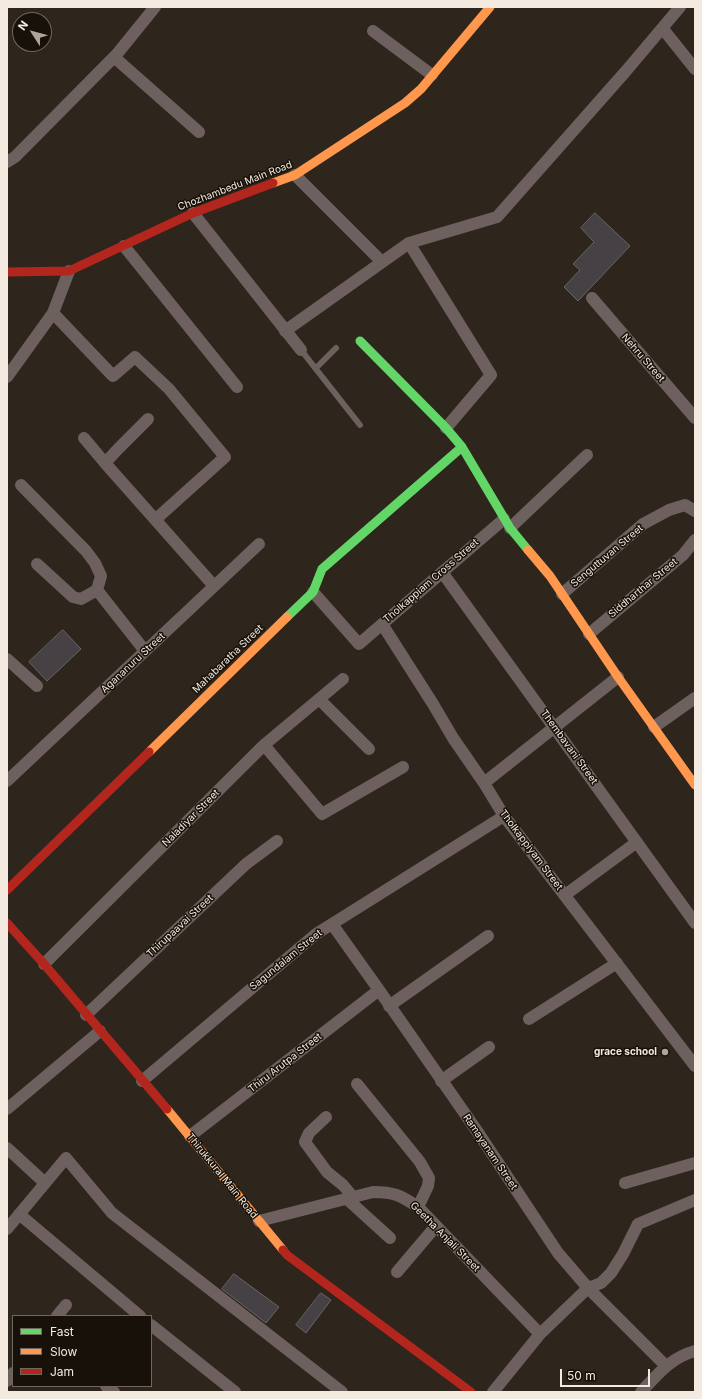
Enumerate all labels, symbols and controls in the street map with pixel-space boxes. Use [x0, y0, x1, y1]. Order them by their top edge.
north arrow [12, 12, 52, 52]
text: N [15, 18, 31, 33]
street label: Chozhambedu Main Road [176, 159, 294, 213]
street label: Nehru Street [619, 331, 667, 385]
street label: Senguttuvan Street [568, 522, 646, 590]
street label: Tholkappiam Cross Street [381, 536, 481, 626]
street label: Siddharthar Street [606, 556, 680, 620]
street label: Mahabaratha Street [190, 622, 266, 696]
street label: Agananuru Street [99, 630, 167, 696]
street label: Thembavani Street [538, 707, 600, 787]
street label: Naladiyar Street [160, 787, 222, 849]
street label: Tholkappiyam Street [497, 807, 565, 893]
street label: Thirupaavai Street [144, 892, 216, 960]
street label: Sagundalam Street [247, 927, 325, 993]
street label: Thiru Arutpa Street [246, 1031, 324, 1095]
place label: grace school [594, 1046, 657, 1058]
marker: grace school [660, 1047, 670, 1057]
street label: Ramayanam Street [460, 1112, 520, 1192]
street label: Thirukkural Main Road [184, 1131, 260, 1221]
street label: Geetha Anjali Street [408, 1200, 482, 1274]
legend [12, 1315, 152, 1387]
text: Fast [50, 1324, 74, 1339]
text: Slow [50, 1344, 77, 1359]
scale bar [562, 1361, 652, 1387]
text: Jam [50, 1364, 74, 1379]
text: 50 m [567, 1368, 596, 1383]

